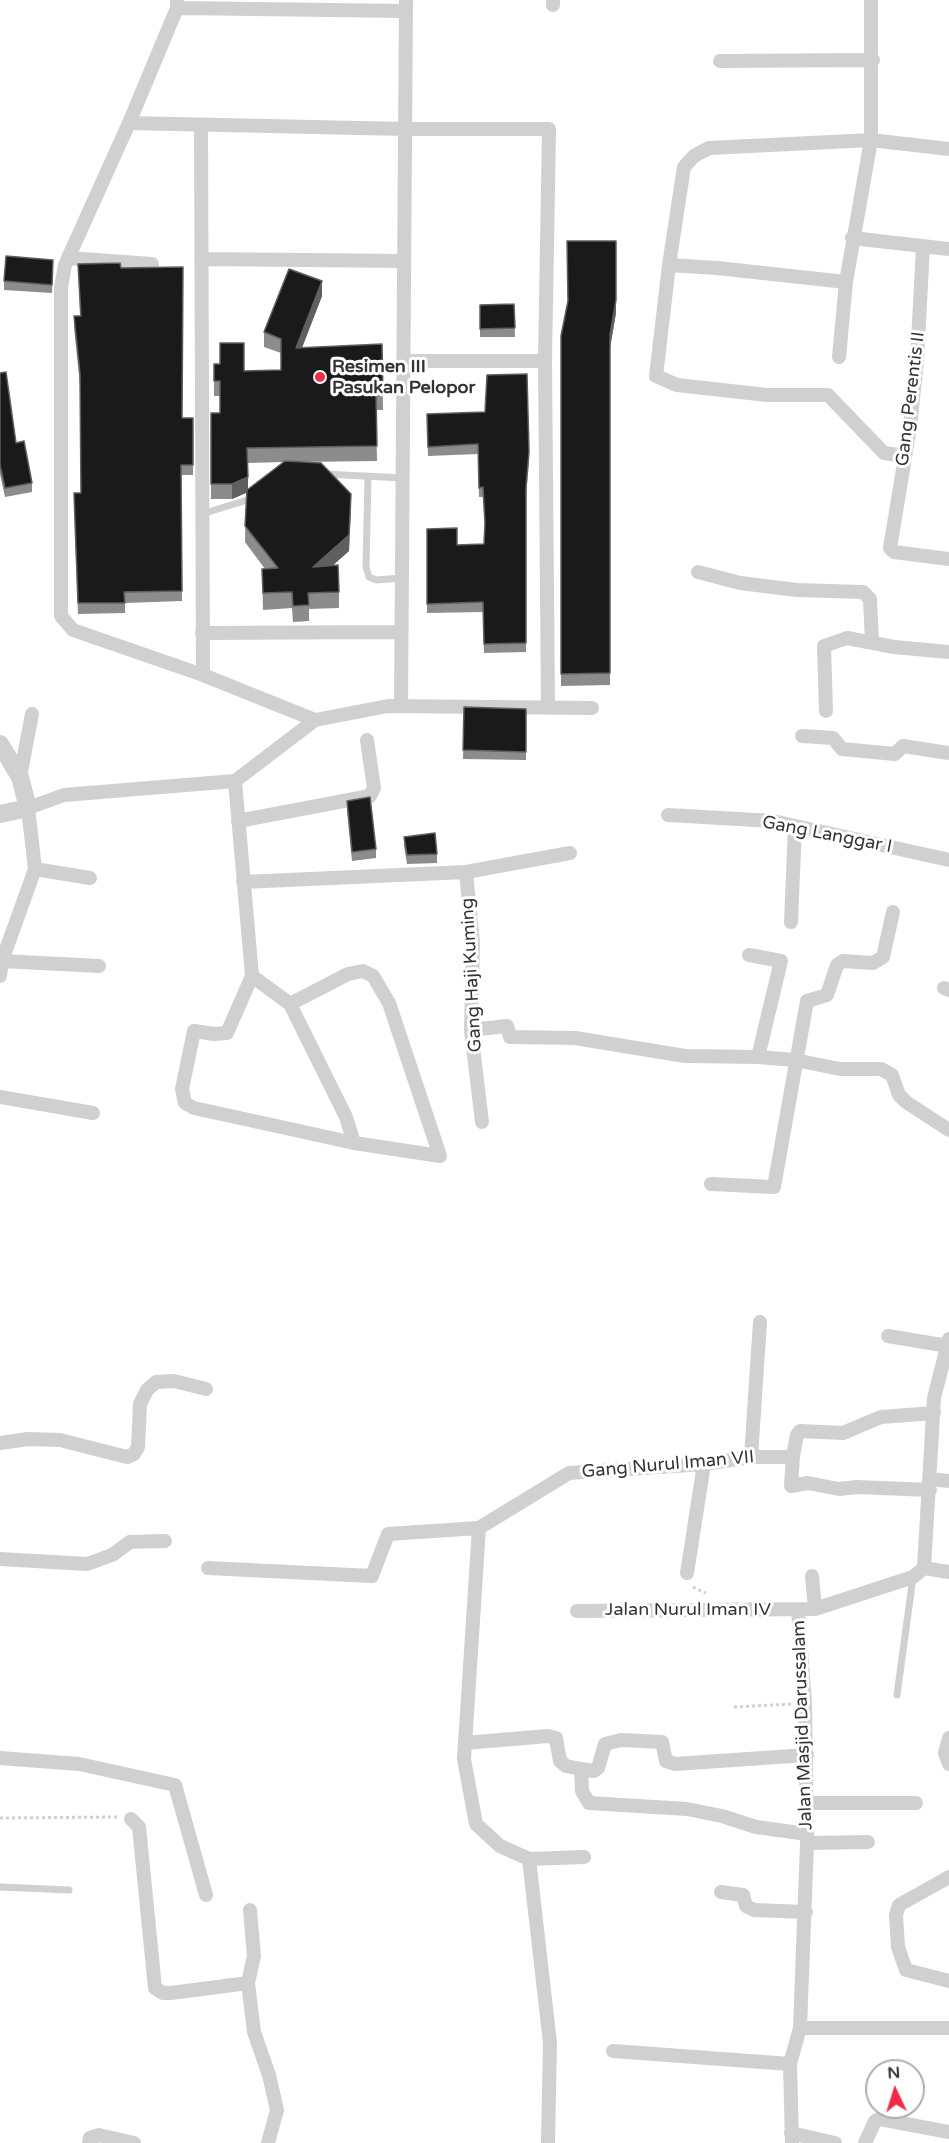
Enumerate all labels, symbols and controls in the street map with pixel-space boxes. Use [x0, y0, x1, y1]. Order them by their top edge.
street label: Gang Perentis II [892, 331, 930, 467]
place label: Resimen III Pasukan Pelopor [332, 356, 475, 398]
marker: Resimen III Pasukan Pelopor [313, 370, 327, 384]
street label: Gang Langgar I [760, 812, 894, 858]
street label: Gang Haji Kuming [457, 897, 487, 1053]
street label: Gang Nurul Iman VII [581, 1447, 755, 1483]
street label: Jalan Nurul Iman IV [605, 1599, 771, 1621]
street label: Jalan Masjid Darussalam [789, 1620, 817, 1830]
north arrow [865, 2059, 925, 2119]
text: N [887, 2063, 901, 2083]

